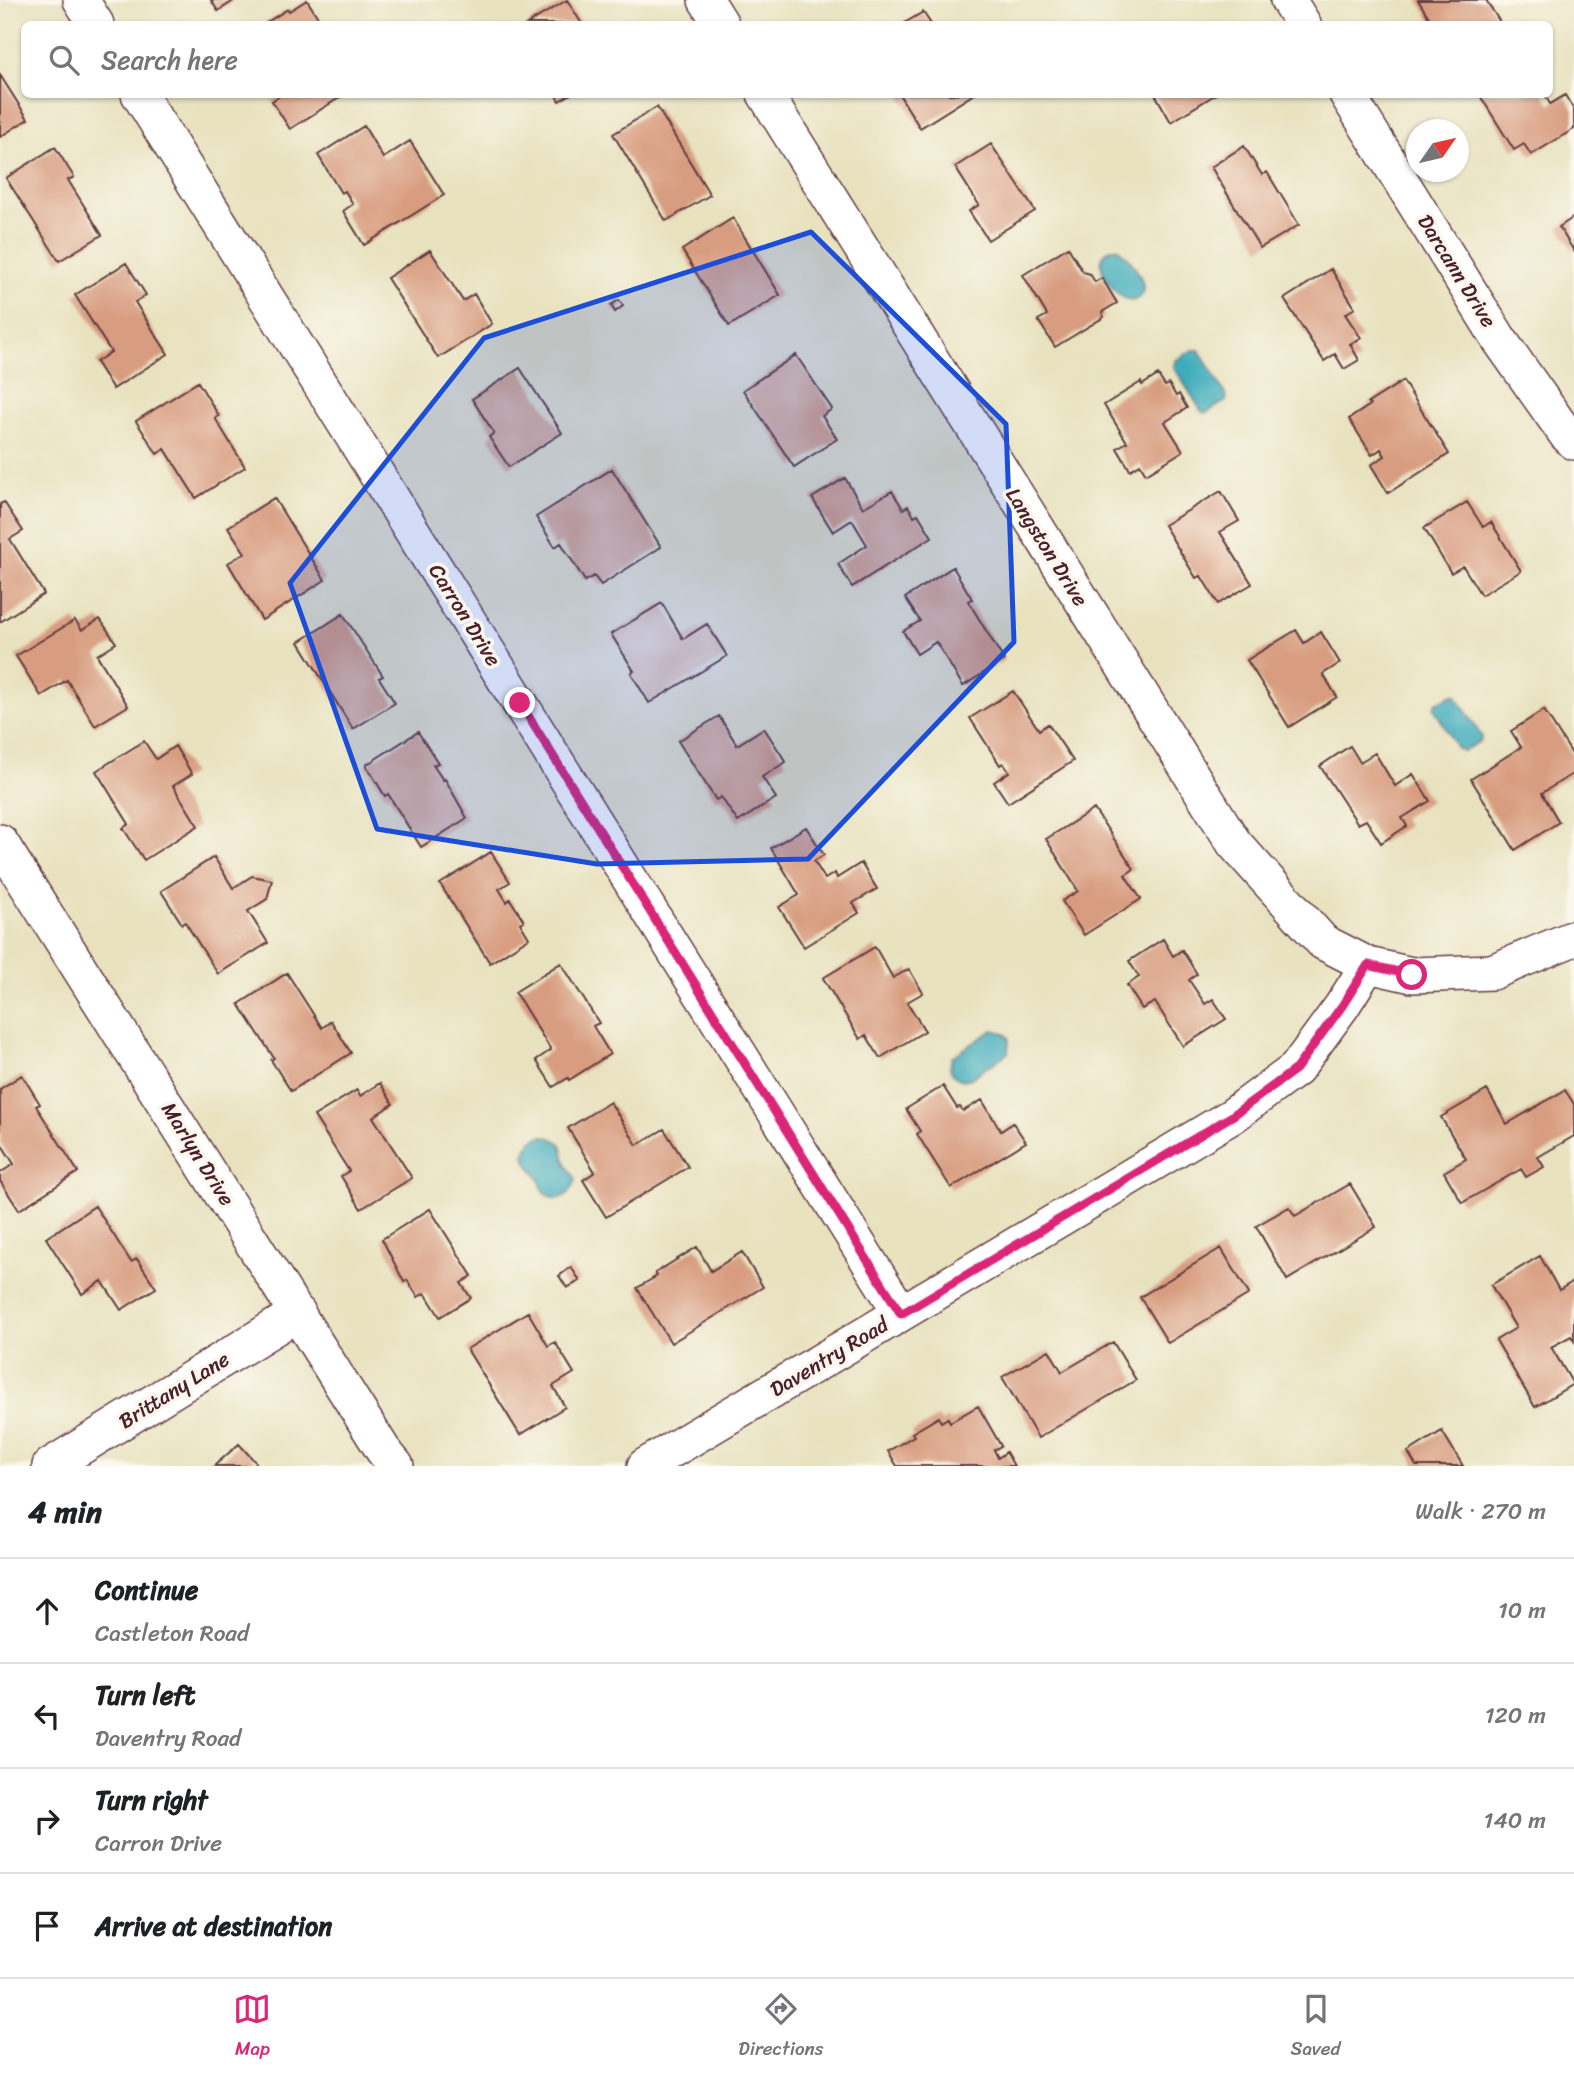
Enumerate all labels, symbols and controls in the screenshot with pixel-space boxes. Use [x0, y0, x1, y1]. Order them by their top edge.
search box [21, 21, 1553, 98]
text: Search here [101, 37, 238, 83]
icon: search [45, 41, 83, 79]
north arrow [1406, 119, 1469, 182]
street label: Darcann Drive [1407, 206, 1507, 336]
street label: Langston Drive [995, 480, 1099, 614]
street label: Carron Drive [418, 556, 512, 674]
route end [504, 687, 535, 718]
route start [1396, 959, 1427, 990]
street label: Marlyn Drive [151, 1094, 245, 1214]
street label: Daventry Road [762, 1305, 898, 1408]
street label: Brittany Lane [111, 1341, 237, 1439]
text: 4 min [28, 1485, 102, 1539]
text: Walk · 270 m [1415, 1491, 1546, 1532]
text: Continue [95, 1567, 198, 1613]
text: 10 m [1498, 1590, 1546, 1631]
icon: ahead [28, 1592, 66, 1630]
text: Castleton Road [95, 1613, 249, 1654]
text: Turn left [95, 1672, 195, 1718]
text: 120 m [1485, 1695, 1546, 1736]
icon: left [28, 1697, 66, 1735]
text: Daventry Road [95, 1718, 241, 1759]
text: Turn right [95, 1777, 208, 1823]
text: 140 m [1484, 1800, 1546, 1841]
icon: right [28, 1802, 66, 1840]
text: Carron Drive [95, 1823, 222, 1864]
text: Arrive at destination [95, 1903, 332, 1949]
icon: arrive [28, 1907, 66, 1945]
tab: Map [233, 1990, 271, 2065]
tab: Directions [738, 1990, 824, 2065]
tab: Saved [1290, 1990, 1341, 2065]

